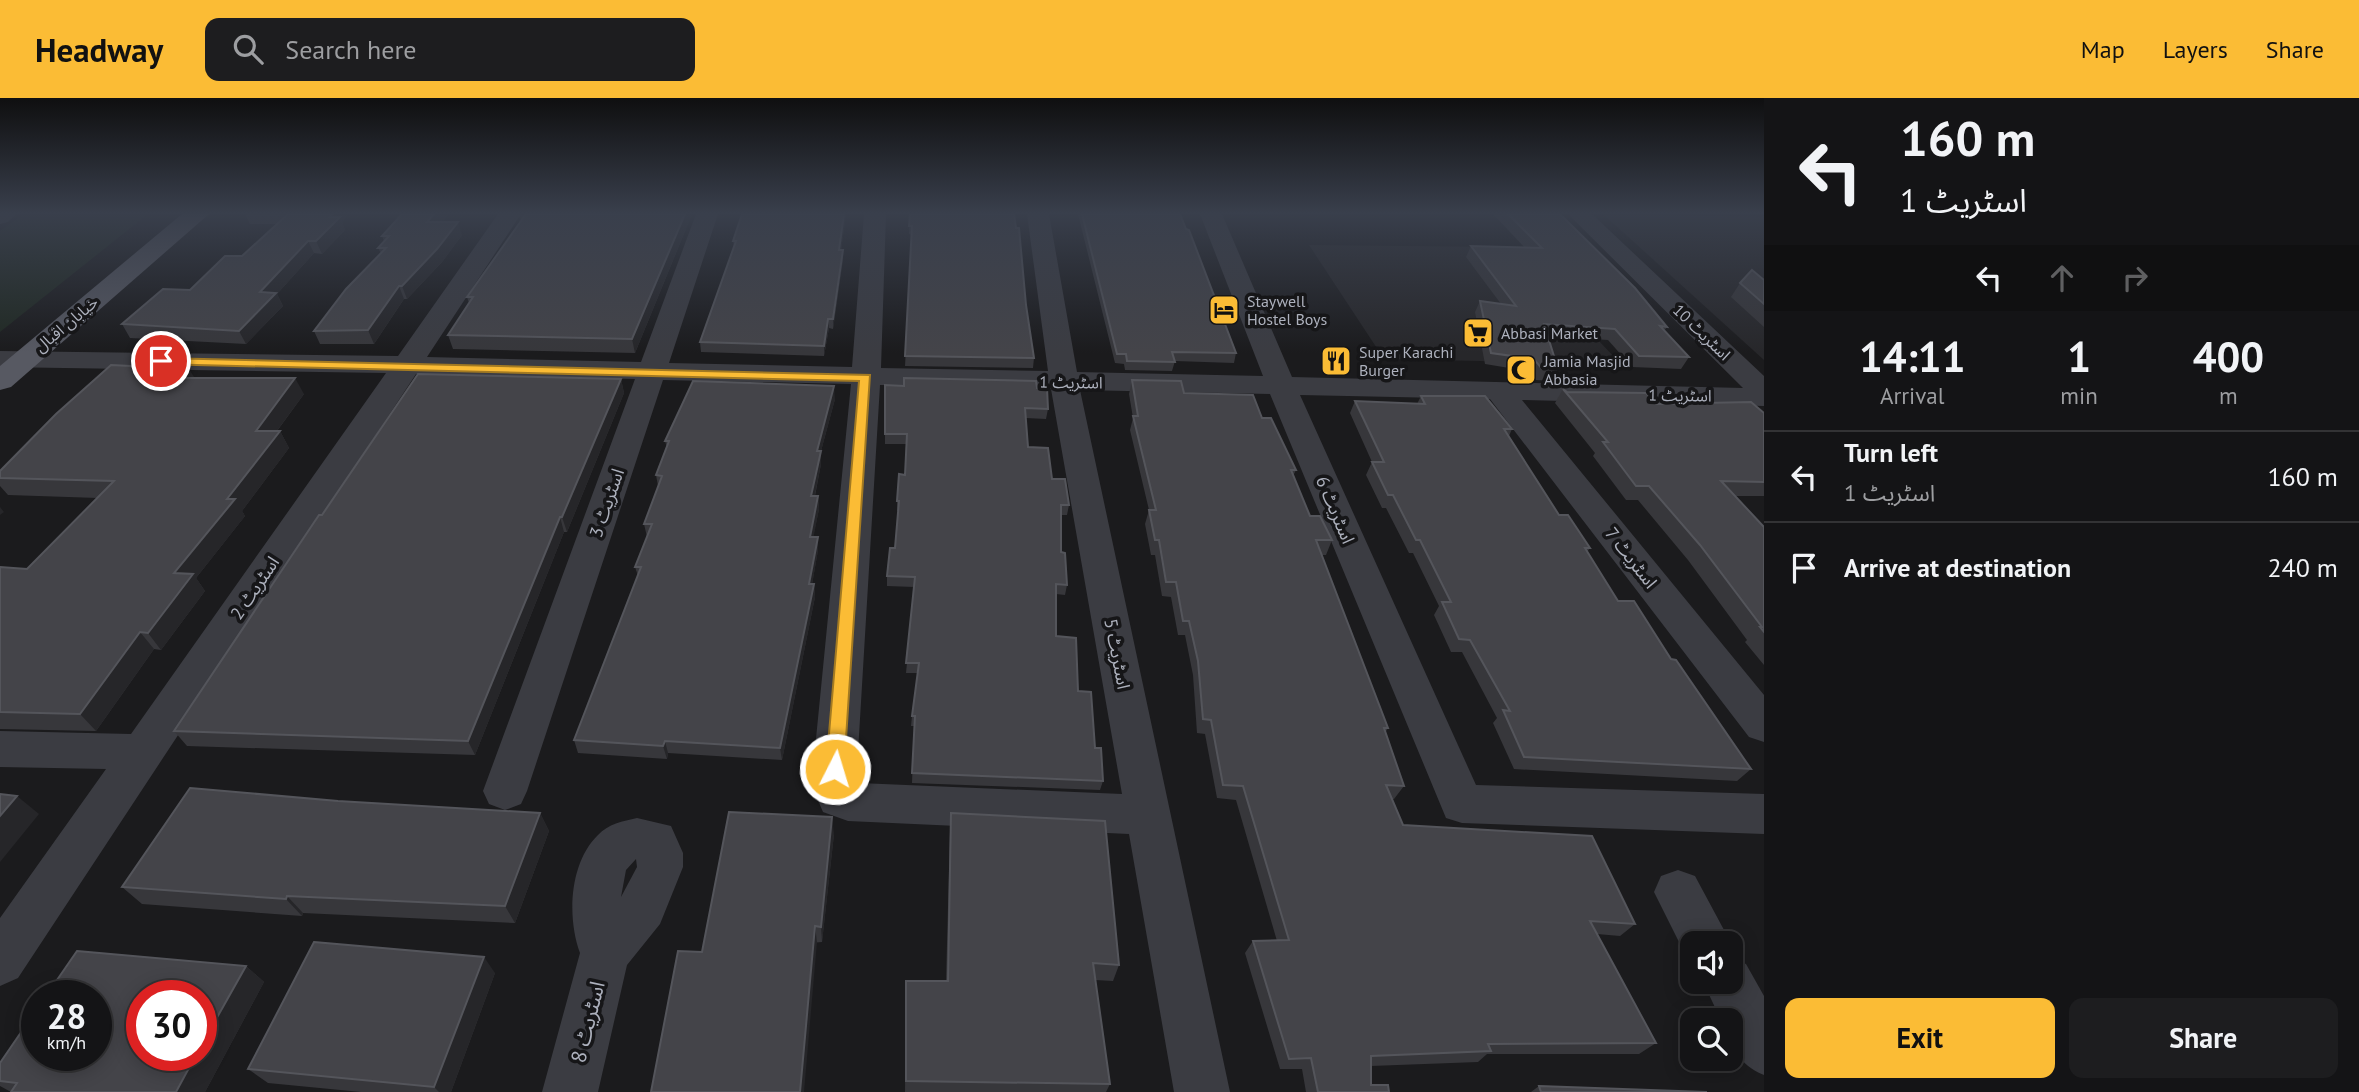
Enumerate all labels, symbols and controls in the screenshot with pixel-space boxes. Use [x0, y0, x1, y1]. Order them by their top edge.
search box [205, 18, 695, 81]
text: Headway [35, 28, 163, 71]
icon: search [229, 30, 267, 68]
text: Search here [285, 33, 416, 66]
text: Map [2081, 34, 2125, 65]
text: Layers [2163, 34, 2228, 65]
text: Share [2266, 34, 2324, 65]
text: 160 m [1900, 106, 2035, 170]
icon: left [1785, 126, 1876, 217]
text: اسٹریٹ 1 [1900, 179, 2027, 221]
icon: left [1970, 259, 2008, 297]
icon: ahead [2043, 259, 2081, 297]
icon: right [2116, 259, 2154, 297]
place label: Staywell Hostel Boys [1247, 291, 1328, 329]
street label: خیابان اقبال [30, 292, 102, 357]
hotel icon: Staywell Hostel Boys [1207, 293, 1241, 327]
street label: اسٹریٹ 10 [1669, 300, 1735, 364]
supermarket icon: Abbasi Market [1461, 316, 1495, 350]
place label: Abbasi Market [1501, 323, 1599, 343]
text: 14:11 [1859, 329, 1965, 384]
text: 1 [2067, 329, 2091, 384]
text: 400 [2193, 329, 2264, 384]
pin [131, 331, 191, 391]
icon: arrive [142, 342, 180, 380]
place label: Super Karachi Burger [1359, 342, 1454, 380]
restaurant icon: Super Karachi Burger [1319, 344, 1353, 378]
place label: Jamia Masjid Abbasia [1543, 351, 1631, 389]
mosque icon: Jamia Masjid Abbasia [1504, 353, 1538, 387]
street label: اسٹریٹ 1 [1039, 371, 1103, 393]
text: Arrival [1880, 381, 1944, 410]
text: min [2060, 381, 2098, 410]
text: m [2219, 381, 2238, 410]
street label: اسٹریٹ 1 [1648, 384, 1712, 406]
text: Turn left [1844, 436, 1938, 469]
icon: left [1785, 458, 1823, 496]
text: 160 m [2267, 460, 2338, 493]
street label: اسٹریٹ 3 [584, 465, 629, 540]
street label: اسٹریٹ 6 [1311, 472, 1360, 547]
text: اسٹریٹ 1 [1844, 478, 1935, 507]
street label: اسٹریٹ 7 [1600, 522, 1662, 593]
icon: arrive [1785, 549, 1823, 587]
text: Arrive at destination [1844, 551, 2071, 584]
text: 240 m [2267, 551, 2338, 584]
street label: اسٹریٹ 2 [225, 552, 284, 624]
street label: اسٹریٹ 5 [1099, 617, 1136, 691]
position arrow [798, 732, 872, 806]
map controls [1680, 931, 1743, 1071]
button: sound [1680, 931, 1743, 994]
street label: اسٹریٹ 8 [564, 978, 611, 1066]
speed limit sign: 30 [126, 980, 217, 1071]
text: 28 [47, 993, 86, 1039]
button: Exit [1785, 998, 2055, 1078]
button: Share [2069, 998, 2338, 1078]
button: search [1680, 1008, 1743, 1071]
text: km/h [47, 1031, 86, 1054]

